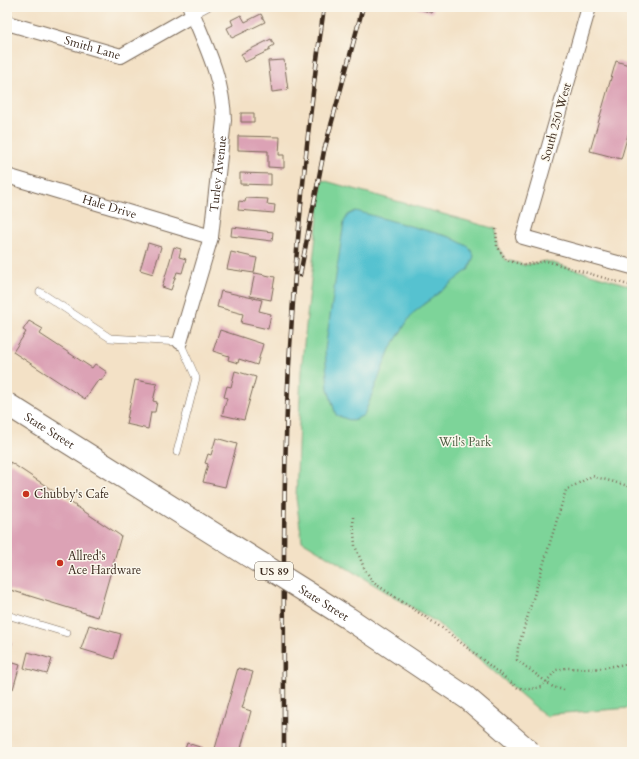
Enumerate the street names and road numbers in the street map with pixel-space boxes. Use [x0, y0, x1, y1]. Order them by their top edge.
street label: Smith Lane [62, 32, 123, 63]
street label: South 250 West [537, 81, 575, 163]
street label: Turley Avenue [206, 135, 230, 213]
street label: Hale Drive [80, 191, 139, 222]
street label: State Street [21, 409, 78, 452]
road number: US 89 [255, 562, 293, 580]
street label: State Street [296, 581, 352, 625]

